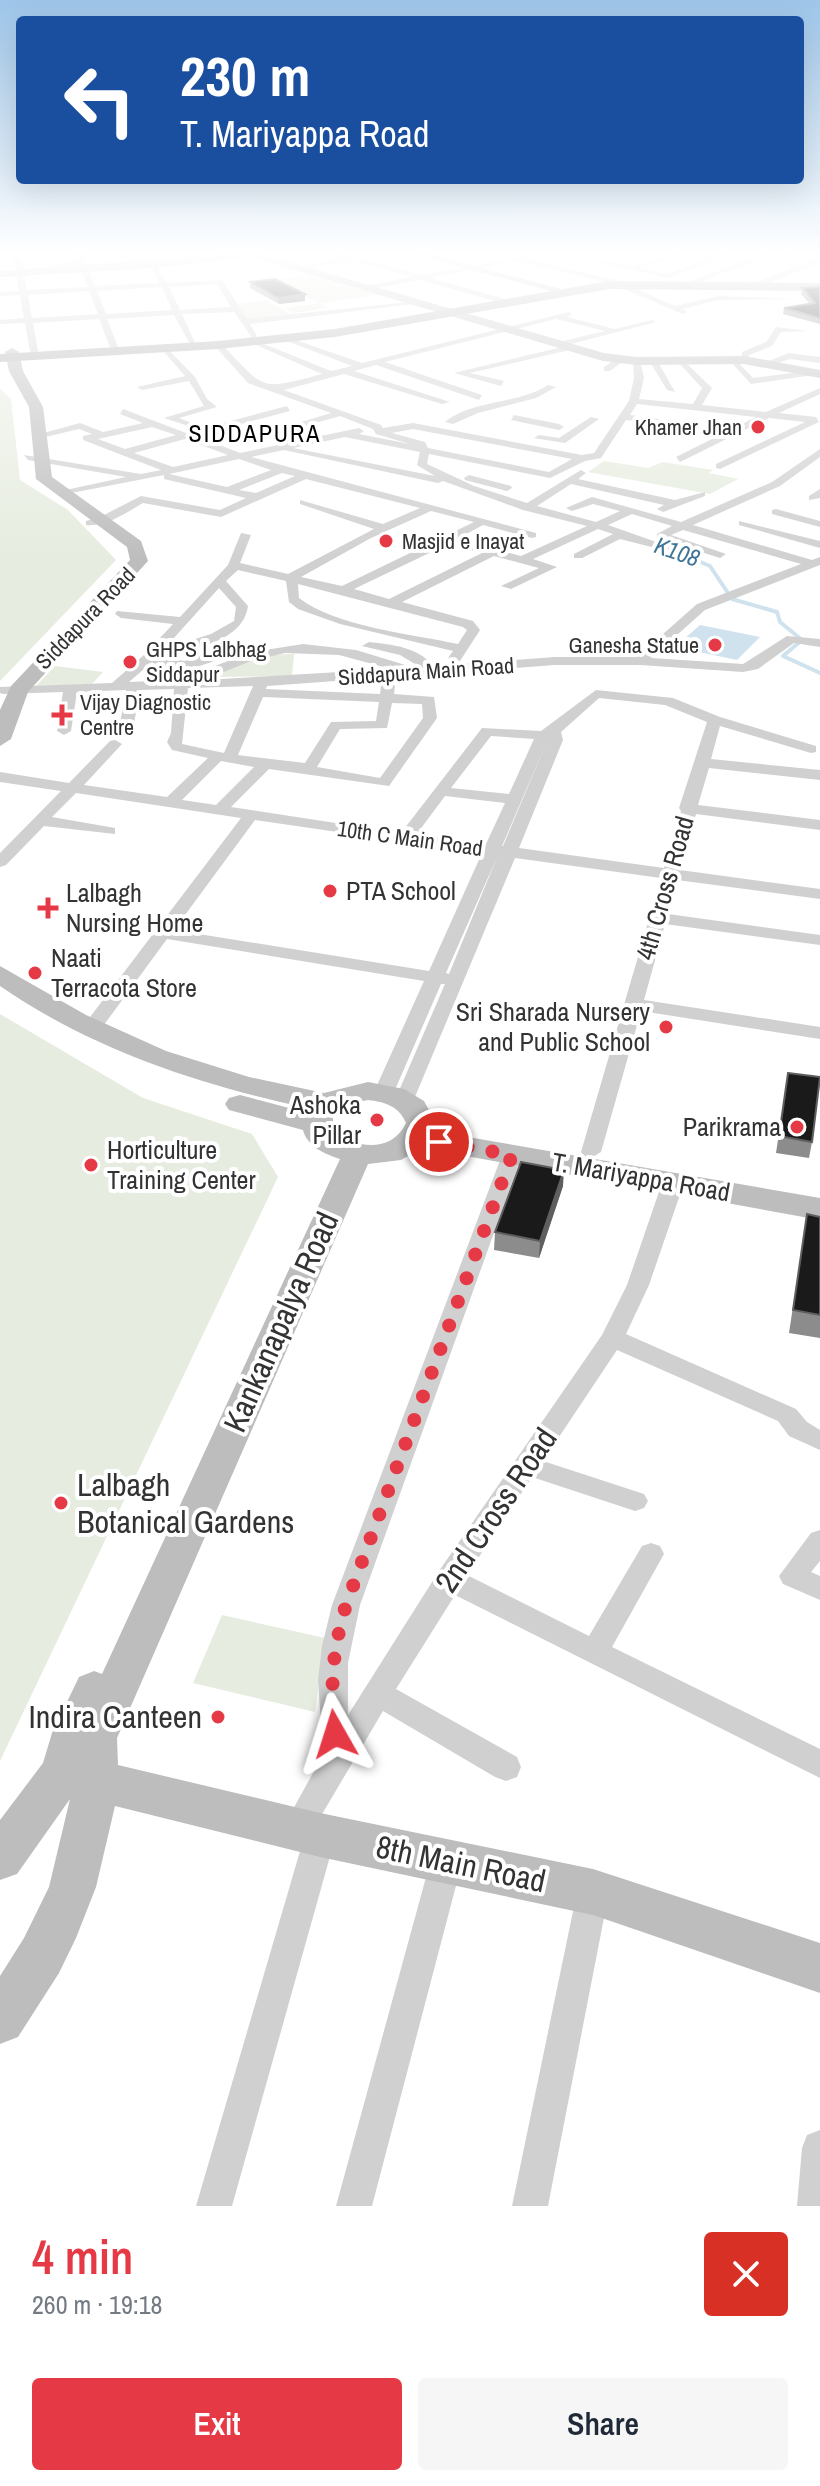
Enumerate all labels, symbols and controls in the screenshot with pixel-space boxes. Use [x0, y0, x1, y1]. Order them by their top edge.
text: 230 m [180, 38, 310, 113]
icon: left [48, 48, 152, 152]
text: T. Mariyappa Road [180, 110, 429, 158]
place label: Khamer Jhan [635, 412, 742, 442]
district label: SIDDAPURA [189, 417, 321, 449]
marker: Khamer Jhan [749, 418, 767, 436]
place label: Masjid e Inayat [402, 526, 524, 556]
water label: K108 [650, 528, 704, 574]
marker: Masjid e Inayat [377, 532, 395, 550]
street label: Siddapura Road [29, 560, 141, 676]
place label: Ganesha Statue [569, 630, 699, 660]
place label: GHPS Lalbhag Siddapur [146, 634, 266, 689]
marker: Ganesha Statue [706, 636, 724, 654]
street label: Siddapura Main Road [337, 650, 515, 692]
marker: GHPS Lalbhag Siddapur [121, 653, 139, 671]
place label: Vijay Diagnostic Centre [80, 687, 211, 742]
marker: Vijay Diagnostic Centre [51, 704, 73, 726]
street label: 4th Cross Road [627, 812, 702, 964]
street label: 10th C Main Road [335, 813, 485, 863]
place label: PTA School [346, 873, 456, 908]
place label: Lalbagh Nursing Home [66, 875, 203, 940]
marker: PTA School [321, 882, 339, 900]
marker: Lalbagh Nursing Home [37, 897, 59, 919]
place label: Naati Terracota Store [51, 940, 197, 1005]
marker: Naati Terracota Store [26, 964, 44, 982]
place label: Sri Sharada Nursery and Public School [456, 994, 650, 1059]
marker: Sri Sharada Nursery and Public School [657, 1018, 675, 1036]
place label: Ashoka Pillar [289, 1087, 361, 1152]
pin [405, 1108, 473, 1176]
place label: Parikrama [683, 1109, 781, 1144]
marker: Ashoka Pillar [368, 1111, 386, 1129]
marker: Parikrama [788, 1118, 806, 1136]
icon: arrive [417, 1120, 461, 1164]
place label: Horticulture Training Center [107, 1132, 256, 1197]
street label: T. Mariyappa Road [549, 1144, 733, 1209]
marker: Horticulture Training Center [82, 1156, 100, 1174]
street label: Kankanapalya Road [213, 1205, 348, 1438]
street label: 2nd Cross Road [425, 1419, 566, 1600]
place label: Lalbagh Botanical Gardens [77, 1463, 294, 1543]
marker: Lalbagh Botanical Gardens [52, 1494, 70, 1512]
position arrow [293, 1692, 377, 1776]
place label: Indira Canteen [28, 1695, 202, 1738]
marker: Indira Canteen [209, 1708, 227, 1726]
street label: 8th Main Road [372, 1825, 550, 1902]
text: 4 min [32, 2224, 133, 2289]
button: close [704, 2232, 788, 2316]
text: 260 m · 19:18 [32, 2287, 162, 2322]
button: Exit [32, 2378, 402, 2470]
button: Share [418, 2378, 788, 2470]

